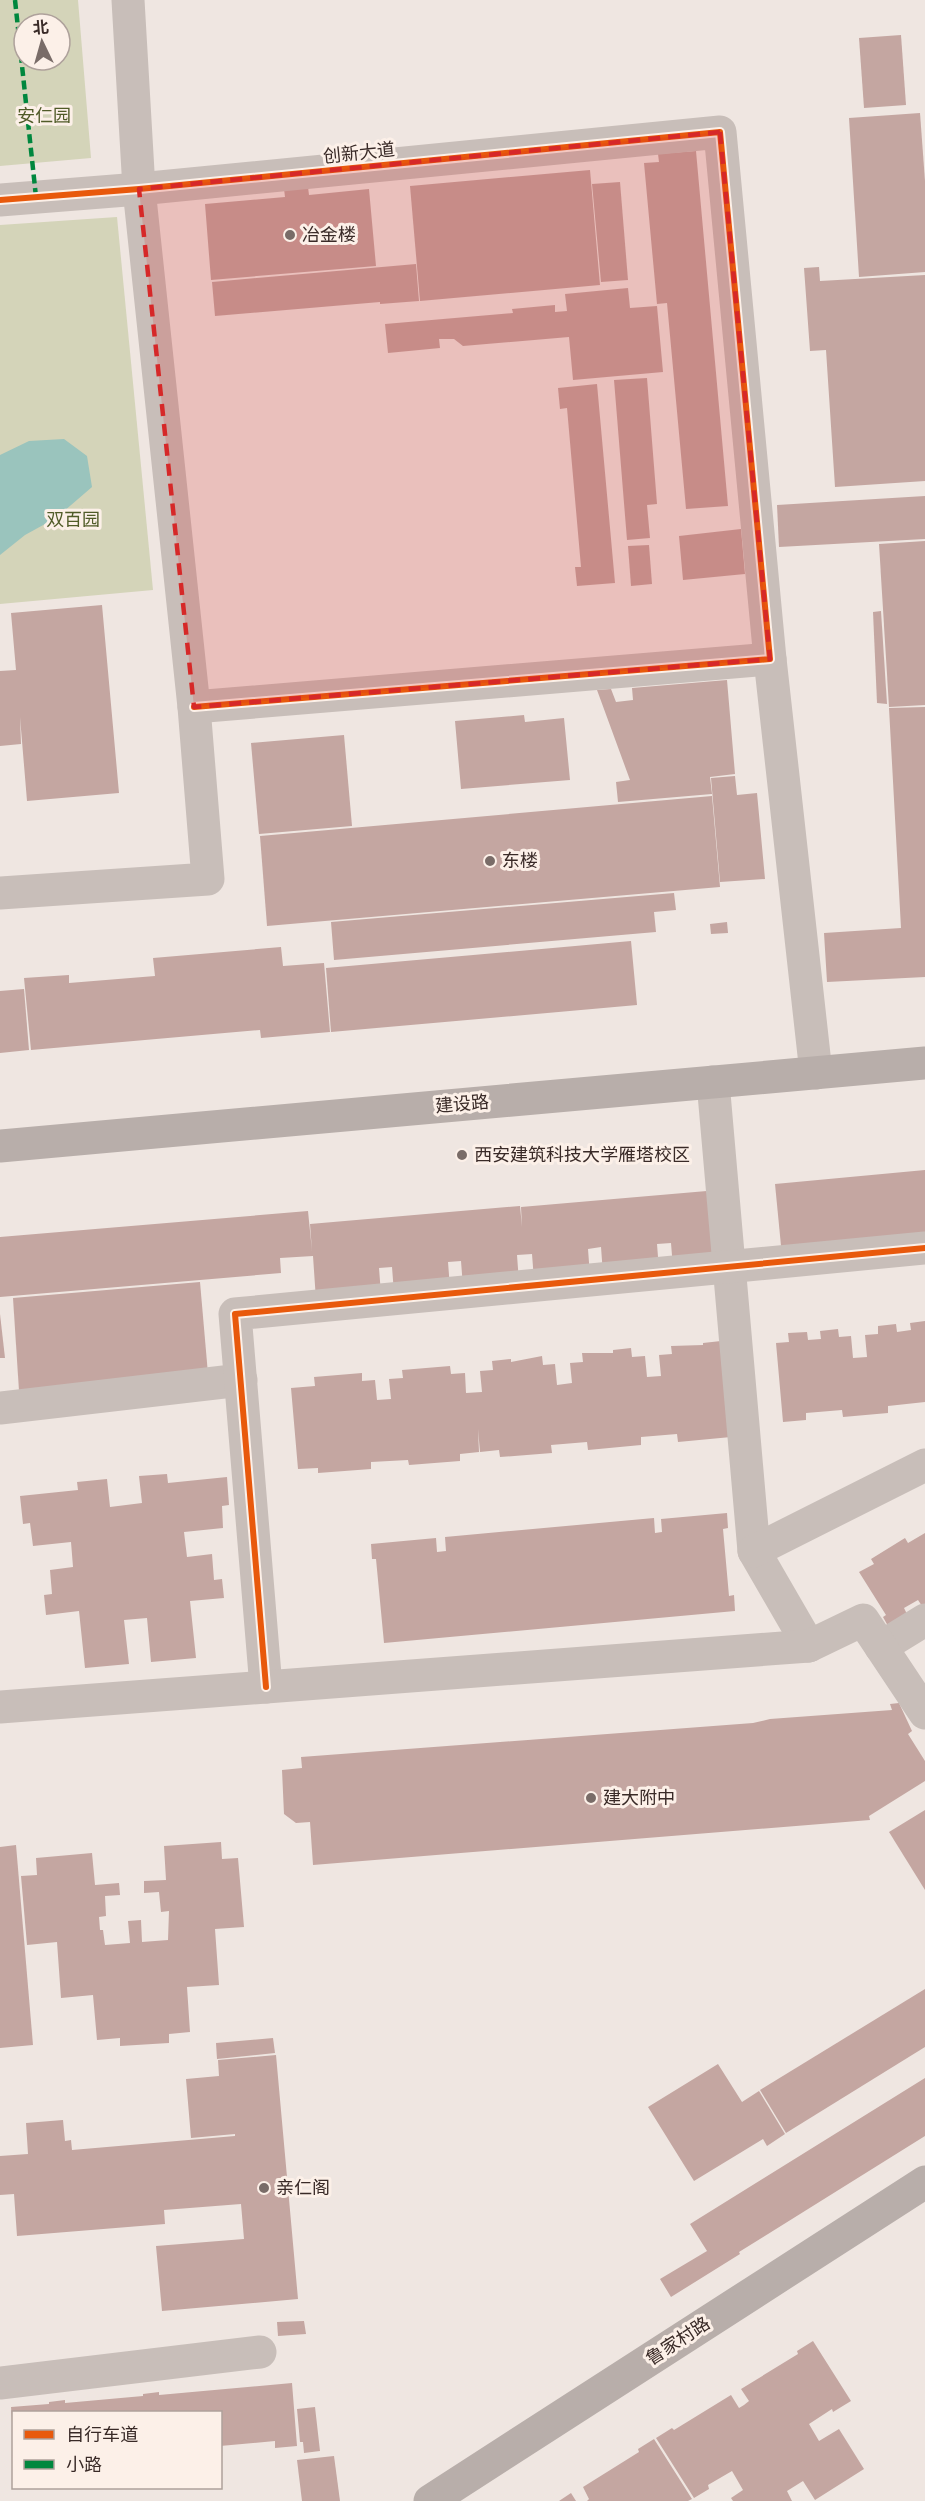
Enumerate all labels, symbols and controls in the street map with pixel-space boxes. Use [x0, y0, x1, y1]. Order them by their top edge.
north arrow [12, 12, 72, 72]
text: 北 [32, 15, 50, 40]
park label: 安仁园 [17, 103, 71, 128]
street label: 创新大道 [322, 136, 396, 169]
place label: 冶金楼 [302, 222, 356, 247]
marker: 冶金楼 [283, 228, 297, 242]
park label: 双百园 [46, 507, 100, 532]
place label: 东楼 [502, 848, 538, 873]
marker: 东楼 [483, 854, 497, 868]
street label: 建设路 [434, 1089, 490, 1118]
place label: 西安建筑科技大学雁塔校区 [474, 1142, 690, 1167]
marker: 西安建筑科技大学雁塔校区 [455, 1148, 469, 1162]
place label: 建大附中 [603, 1785, 675, 1810]
marker: 建大附中 [584, 1791, 598, 1805]
place label: 亲仁阁 [276, 2175, 330, 2200]
marker: 亲仁阁 [257, 2181, 271, 2195]
street label: 鲁家村路 [641, 2310, 715, 2371]
legend [12, 2411, 222, 2489]
text: 自行车道 [66, 2422, 138, 2447]
text: 小路 [66, 2452, 102, 2477]

